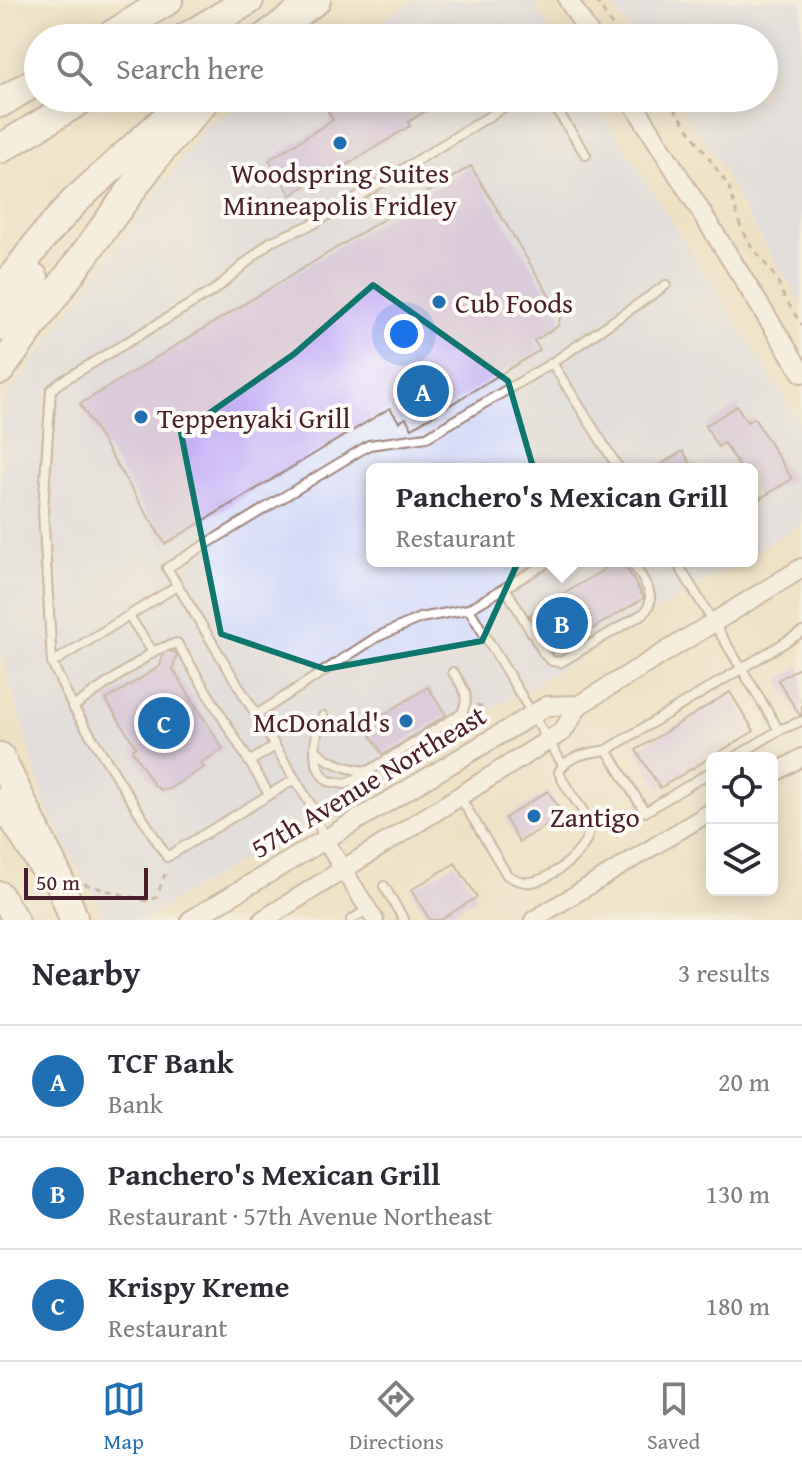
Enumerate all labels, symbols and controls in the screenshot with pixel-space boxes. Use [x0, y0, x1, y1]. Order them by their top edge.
search box [24, 24, 778, 112]
icon: search [52, 46, 96, 90]
text: Search here [116, 46, 264, 90]
marker: Woodspring Suites Minneapolis Fridley [331, 134, 349, 152]
place label: Woodspring Suites Minneapolis Fridley [223, 152, 457, 225]
place label: Cub Foods [455, 282, 573, 323]
marker: Cub Foods [430, 293, 448, 311]
your location [384, 314, 424, 354]
pin: A [397, 361, 449, 421]
place label: Teppenyaki Grill [157, 397, 351, 438]
marker: Teppenyaki Grill [132, 408, 150, 426]
popup [366, 463, 758, 567]
text: Panchero's Mexican Grill [396, 474, 728, 518]
text: Restaurant [396, 518, 515, 557]
pin: B [536, 593, 588, 653]
pin: C [138, 693, 190, 753]
street label: 57th Avenue Northeast [243, 694, 494, 868]
place label: McDonald's [253, 701, 390, 742]
marker: McDonald's [397, 712, 415, 730]
map controls [706, 752, 778, 896]
button: locate [706, 752, 778, 824]
place label: Zantigo [550, 796, 640, 837]
marker: Zantigo [525, 807, 543, 825]
button: layers [706, 824, 778, 896]
scale bar [24, 864, 148, 900]
text: 50 m [36, 866, 80, 898]
text: Nearby [32, 948, 141, 997]
text: 3 results [678, 953, 770, 992]
text: TCF Bank [108, 1040, 233, 1084]
text: A [50, 1062, 66, 1101]
text: 20 m [718, 1062, 770, 1101]
text: Bank [108, 1084, 163, 1123]
text: Panchero's Mexican Grill [108, 1152, 440, 1196]
text: B [50, 1174, 66, 1213]
text: 130 m [705, 1174, 770, 1213]
text: Restaurant · 57th Avenue Northeast [108, 1196, 492, 1235]
text: Krispy Kreme [108, 1264, 289, 1308]
text: C [51, 1286, 65, 1325]
text: 180 m [705, 1286, 770, 1325]
text: Restaurant [108, 1308, 228, 1347]
tab: Map [102, 1377, 146, 1457]
tab: Directions [349, 1377, 444, 1457]
tab: Saved [647, 1377, 700, 1457]

